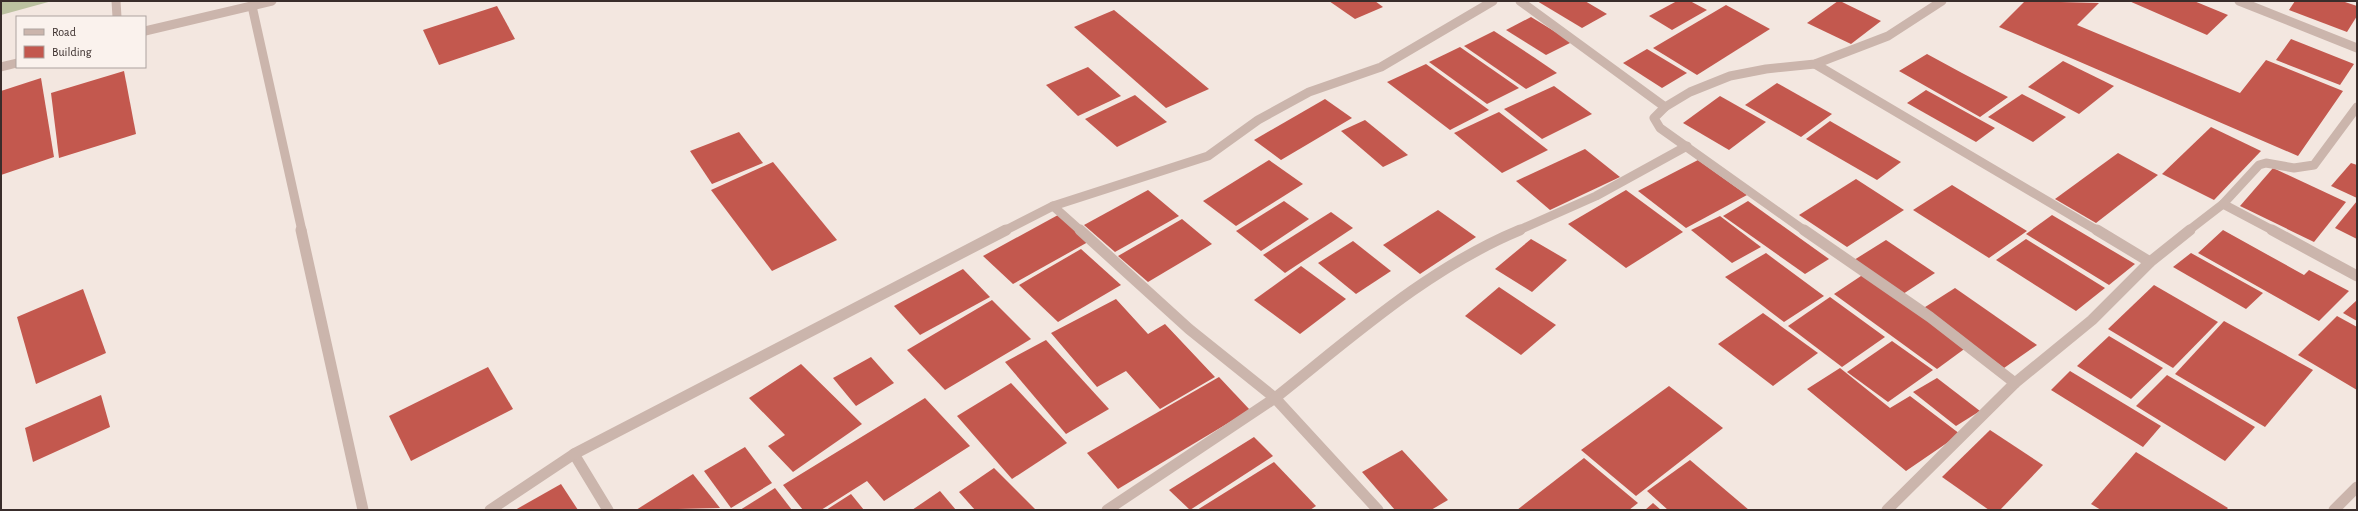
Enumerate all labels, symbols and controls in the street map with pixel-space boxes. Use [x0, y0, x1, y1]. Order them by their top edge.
legend [16, 16, 146, 68]
text: Road [52, 26, 76, 38]
text: Building [52, 46, 92, 58]

